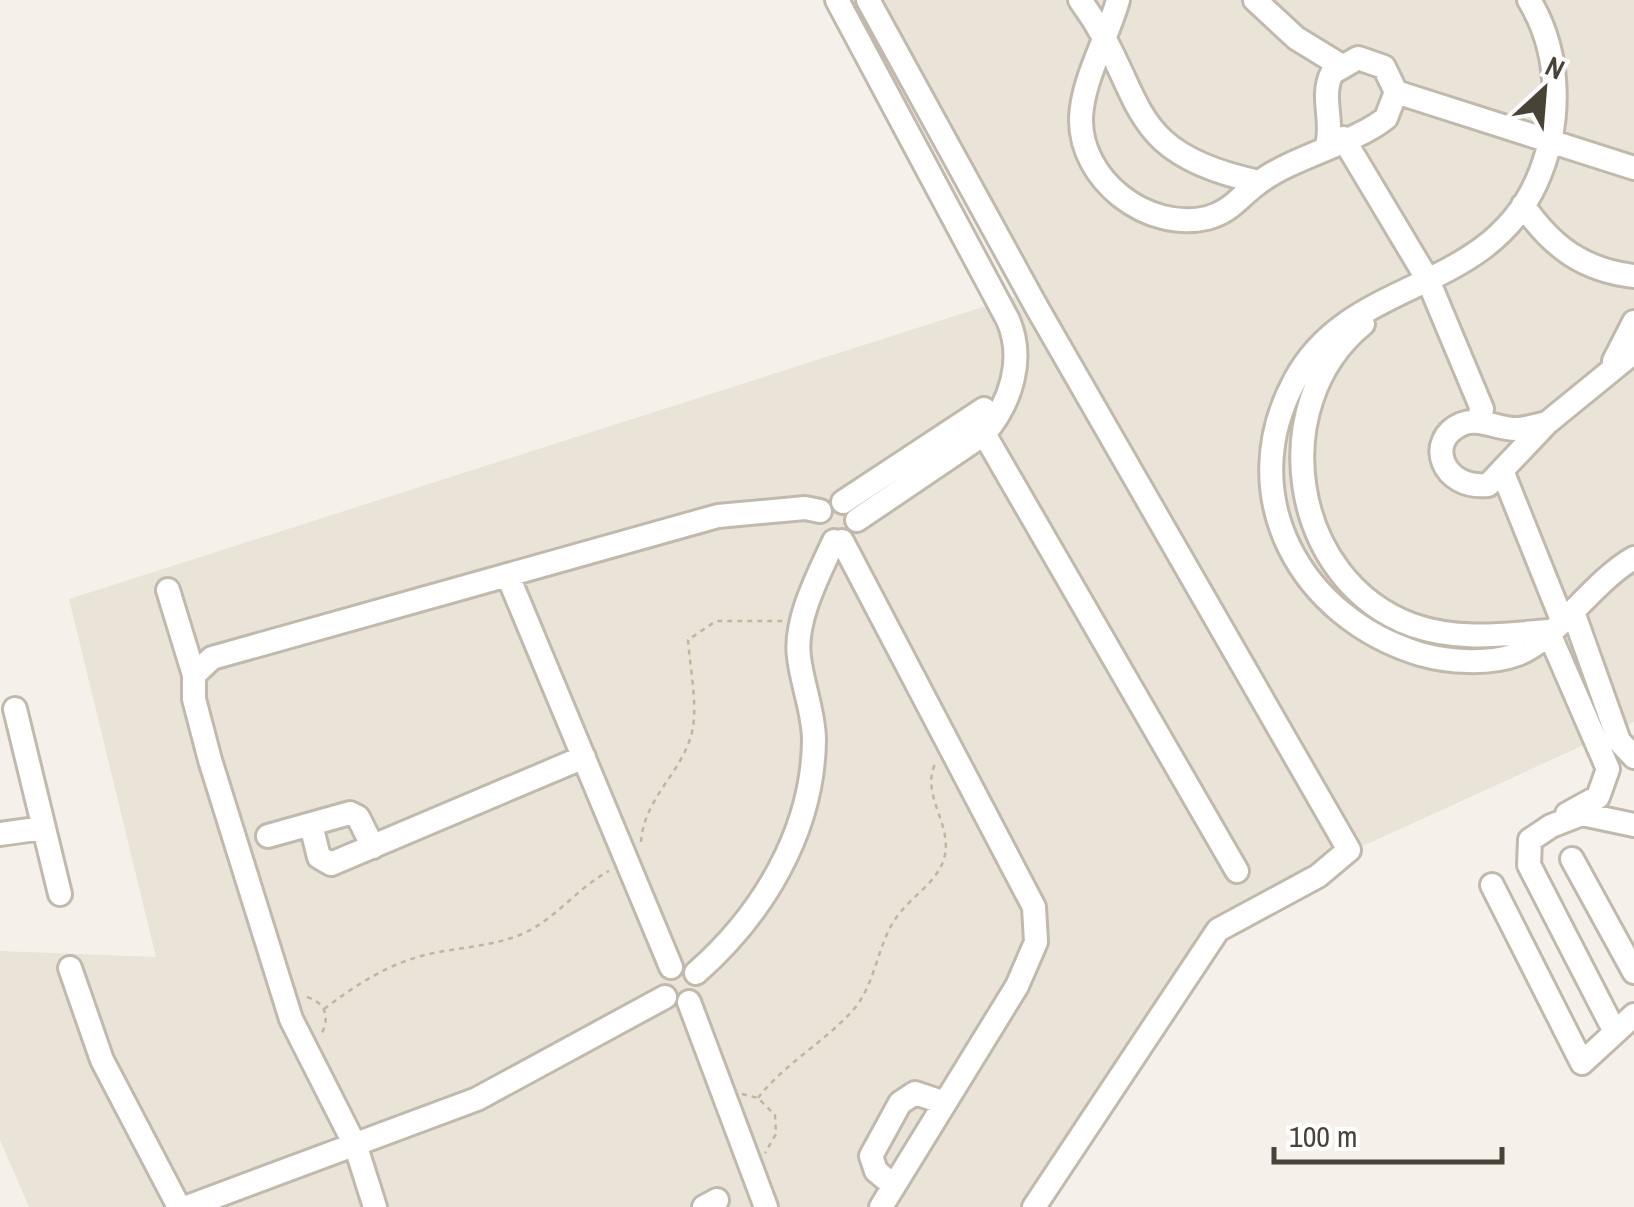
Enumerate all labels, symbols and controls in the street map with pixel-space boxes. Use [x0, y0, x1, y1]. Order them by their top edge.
north arrow [1494, 40, 1594, 140]
text: N [1539, 47, 1571, 88]
scale bar [1274, 1102, 1502, 1164]
text: 100 m [1289, 1116, 1357, 1156]

